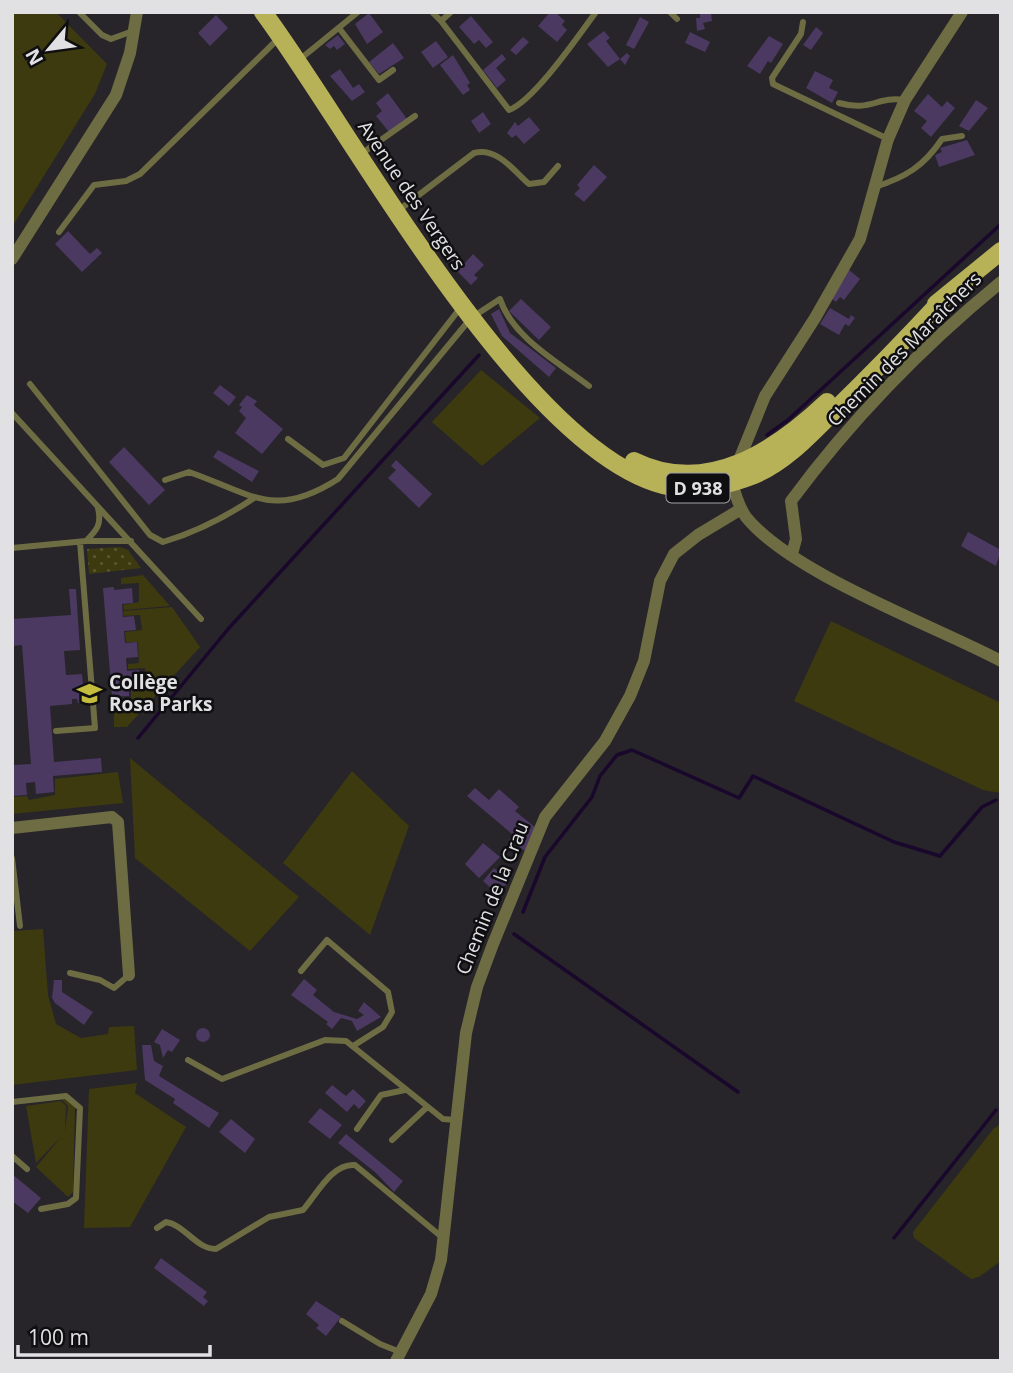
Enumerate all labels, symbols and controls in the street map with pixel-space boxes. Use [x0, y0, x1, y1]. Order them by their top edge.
north arrow [14, 14, 84, 84]
text: N [19, 44, 49, 70]
street label: Avenue des Vergers [352, 115, 472, 275]
street label: Chemin des Maraîchers [821, 266, 987, 432]
road number: D 938 [666, 474, 730, 502]
place label: Collège Rosa Parks [109, 669, 212, 717]
school or university icon: Collège Rosa Parks [75, 679, 103, 707]
street label: Chemin de la Crau [449, 818, 535, 978]
scale bar [18, 1314, 210, 1358]
text: 100 m [28, 1323, 89, 1351]

